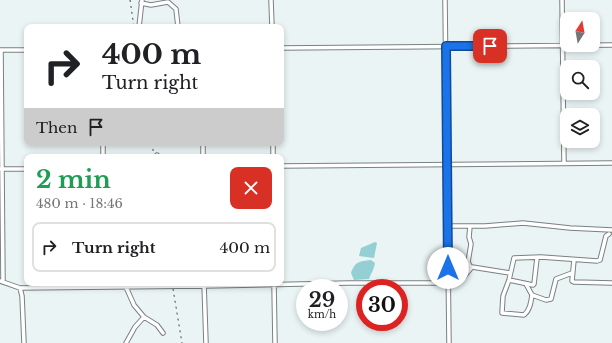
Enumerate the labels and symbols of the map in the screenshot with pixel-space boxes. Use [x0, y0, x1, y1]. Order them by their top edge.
north arrow [560, 12, 600, 52]
pin [473, 29, 507, 63]
position arrow [427, 247, 469, 289]
speed limit sign: 30 [356, 279, 408, 331]

